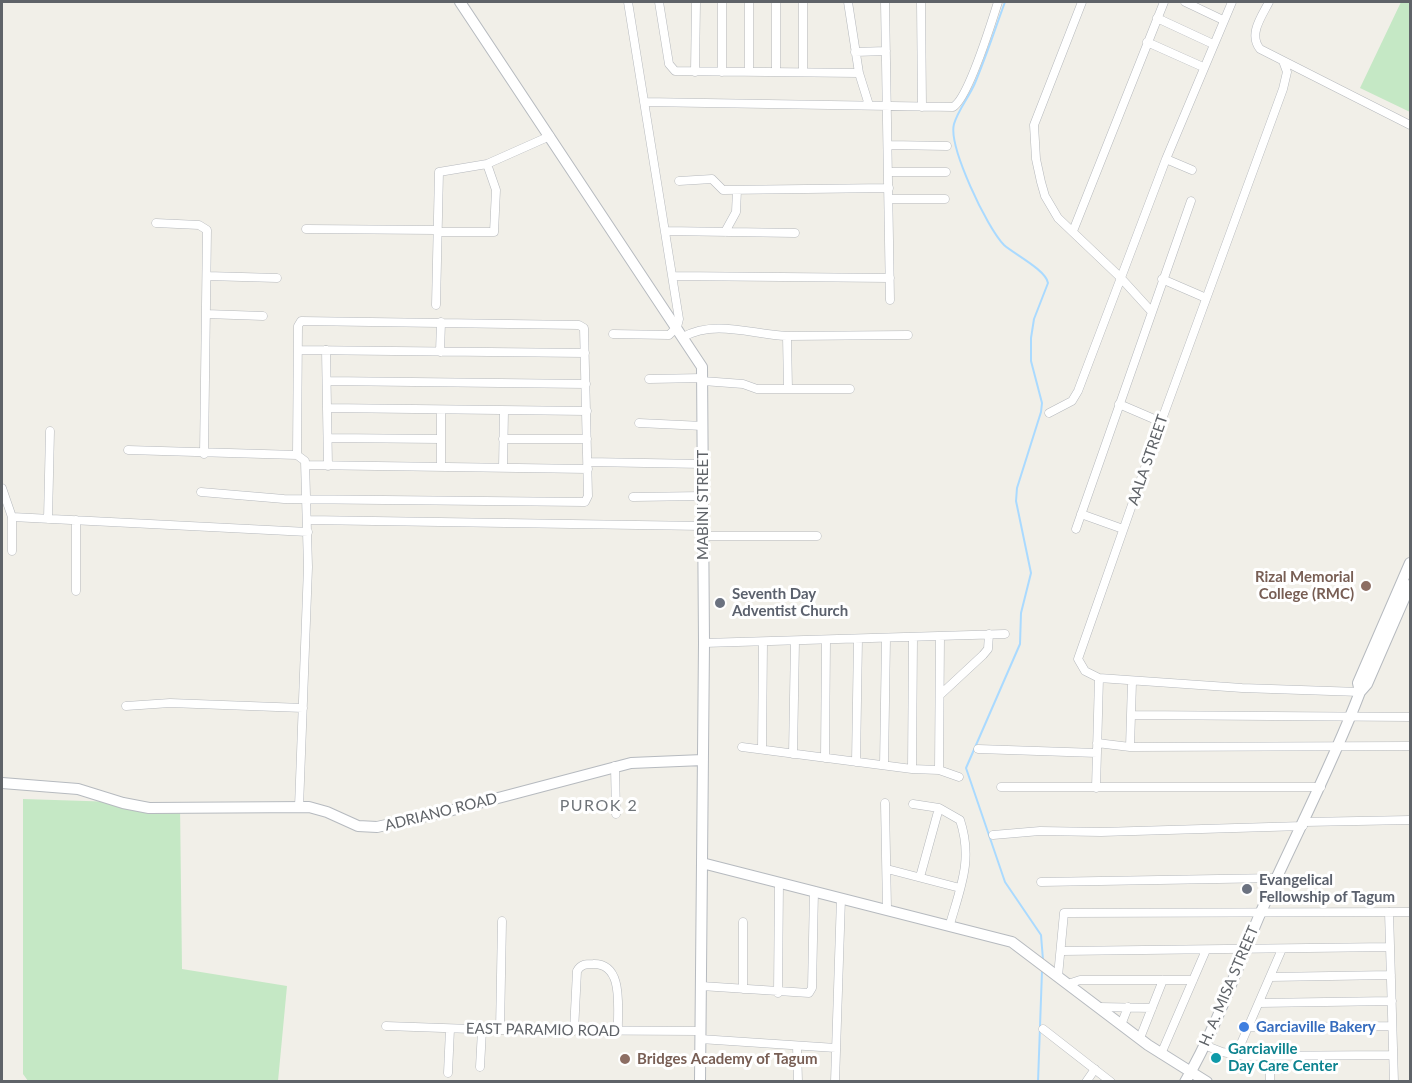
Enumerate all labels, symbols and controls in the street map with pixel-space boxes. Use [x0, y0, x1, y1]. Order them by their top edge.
street label: AALA STREET [1124, 412, 1172, 508]
street label: MABINI STREET [694, 450, 712, 560]
place label: Rizal Memorial College (RMC) [1255, 568, 1354, 603]
marker: Rizal Memorial College (RMC) [1359, 579, 1373, 593]
place label: Seventh Day Adventist Church [732, 585, 848, 620]
marker: Seventh Day Adventist Church [713, 596, 727, 610]
street label: ADRIANO ROAD [383, 789, 499, 835]
district label: PUROK 2 [560, 796, 638, 816]
place label: Evangelical Fellowship of Tagum [1259, 871, 1395, 906]
marker: Evangelical Fellowship of Tagum [1240, 882, 1254, 896]
street label: H. A. MISA STREET [1196, 923, 1262, 1049]
place label: Garciaville Bakery [1256, 1018, 1376, 1036]
street label: EAST PARAMIO ROAD [466, 1020, 620, 1040]
marker: Garciaville Bakery [1237, 1020, 1251, 1034]
place label: Garciaville Day Care Center [1228, 1040, 1338, 1075]
place label: Bridges Academy of Tagum [637, 1050, 818, 1068]
marker: Garciaville Day Care Center [1209, 1051, 1223, 1065]
marker: Bridges Academy of Tagum [618, 1052, 632, 1066]

